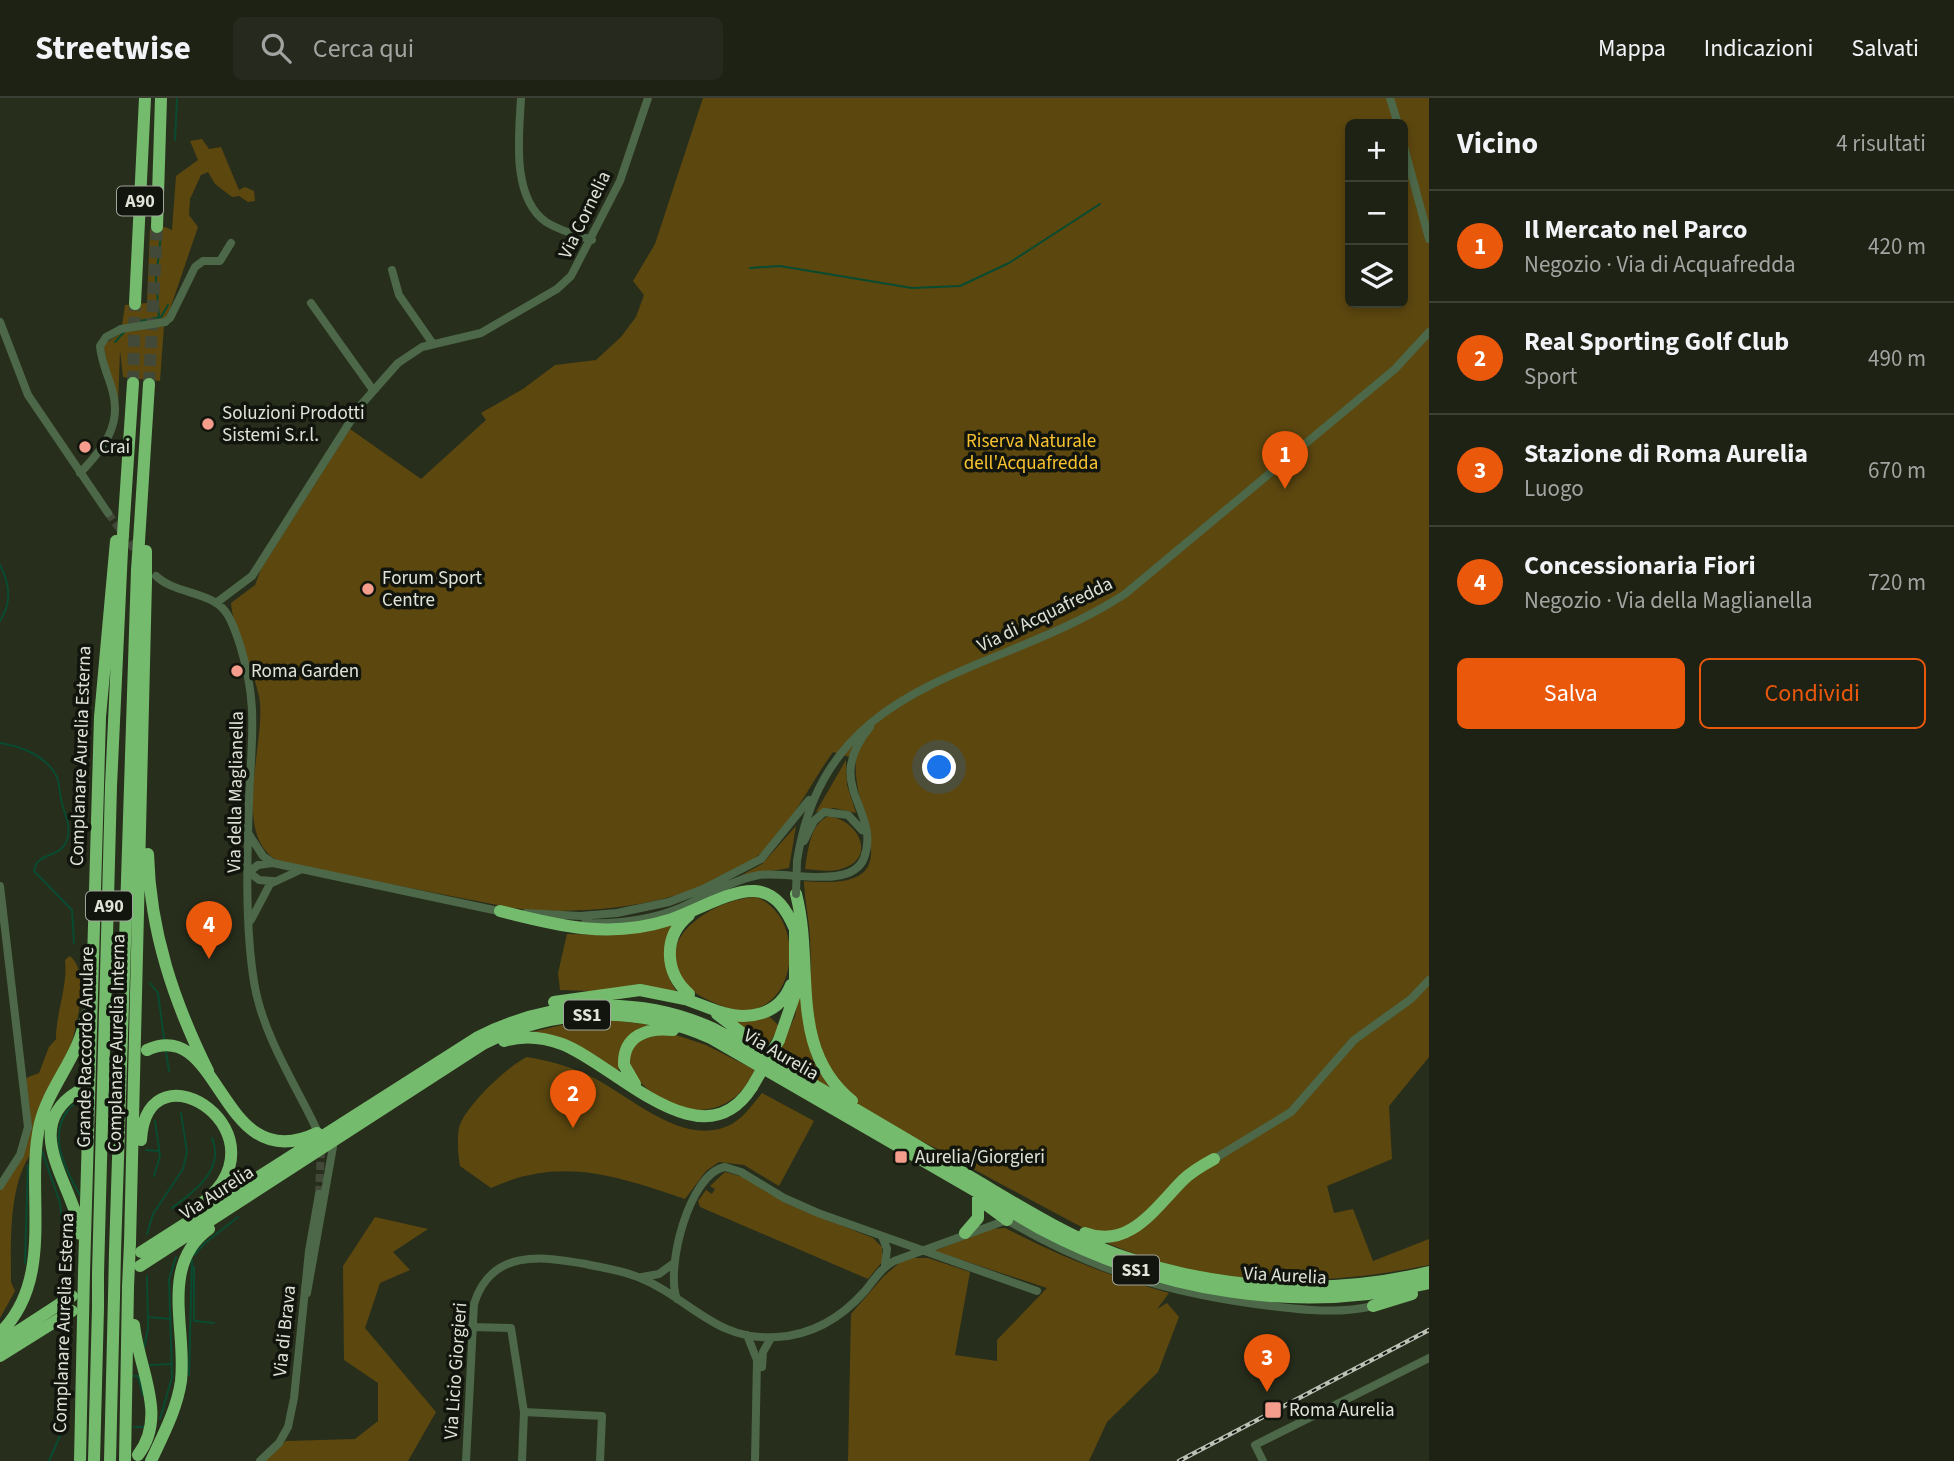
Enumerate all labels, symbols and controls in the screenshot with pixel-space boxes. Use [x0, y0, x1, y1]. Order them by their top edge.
search box [233, 17, 723, 80]
text: Streetwise [35, 25, 191, 72]
icon: search [257, 29, 295, 67]
text: Cerca qui [313, 30, 414, 67]
text: Mappa [1598, 31, 1666, 66]
text: Indicazioni [1704, 31, 1813, 66]
text: Salvati [1851, 31, 1919, 66]
map controls [1345, 119, 1408, 308]
button: + [1345, 119, 1408, 182]
text: Vicino [1457, 122, 1538, 165]
text: 4 risultati [1836, 127, 1926, 160]
street label: Via Cornelia [552, 167, 618, 263]
button: − [1345, 182, 1408, 245]
road number: A90 [117, 186, 163, 216]
text: Il Mercato nel Parco [1524, 211, 1747, 248]
text: 1 [1474, 230, 1486, 263]
text: 420 m [1868, 230, 1926, 263]
button: layers [1345, 245, 1408, 308]
text: Negozio · Via di Acquafredda [1524, 248, 1796, 281]
text: Real Sporting Golf Club [1524, 323, 1789, 360]
text: 2 [1474, 342, 1486, 375]
text: 490 m [1868, 342, 1926, 375]
text: Sport [1524, 360, 1577, 393]
place label: Soluzioni Prodotti Sistemi S.r.l. [222, 400, 365, 449]
marker: Soluzioni Prodotti Sistemi S.r.l. [200, 416, 216, 432]
park label: Riserva Naturale dell'Acquafredda [964, 428, 1098, 477]
pin: 1 [1262, 431, 1308, 489]
place label: Crai [99, 434, 130, 461]
text: Stazione di Roma Aurelia [1524, 435, 1808, 472]
marker: Crai [77, 439, 93, 455]
text: 3 [1474, 454, 1486, 487]
text: 670 m [1868, 454, 1926, 487]
text: Luogo [1524, 472, 1584, 505]
text: Concessionaria Fiori [1524, 547, 1756, 584]
place label: Forum Sport Centre [382, 565, 482, 614]
text: 4 [1474, 566, 1486, 599]
text: 720 m [1868, 566, 1926, 599]
street label: Via di Acquafredda [973, 570, 1117, 660]
marker: Forum Sport Centre [360, 581, 376, 597]
text: Negozio · Via della Maglianella [1524, 584, 1813, 617]
street label: Complanare Aurelia Esterna [64, 645, 98, 867]
place label: Roma Garden [251, 658, 359, 685]
button: Salva [1457, 658, 1685, 729]
button: Condividi [1699, 658, 1926, 729]
marker: Roma Garden [229, 663, 245, 679]
street label: Via della Maglianella [221, 711, 251, 873]
your location [922, 750, 956, 784]
road number: A90 [86, 892, 132, 920]
pin: 4 [186, 901, 232, 959]
street label: Complanare Aurelia Interna [102, 934, 132, 1152]
street label: Grande Raccordo Anulare [71, 946, 101, 1148]
road number: SS1 [564, 1000, 610, 1030]
street label: Via Aurelia [738, 1022, 824, 1088]
pin: 2 [550, 1070, 596, 1128]
place label: Aurelia/Giorgieri [915, 1144, 1045, 1171]
marker: Aurelia/Giorgieri [893, 1149, 909, 1165]
street label: Via Aurelia [175, 1159, 259, 1227]
street label: Complanare Aurelia Esterna [47, 1212, 81, 1434]
road number: SS1 [1113, 1255, 1159, 1284]
street label: Via Aurelia [1243, 1260, 1327, 1292]
street label: Via di Brava [267, 1284, 303, 1378]
street label: Via Licio Giorgieri [438, 1302, 474, 1440]
pin: 3 [1244, 1334, 1290, 1392]
place label: Roma Aurelia [1289, 1397, 1395, 1424]
marker: Roma Aurelia [1263, 1400, 1283, 1420]

